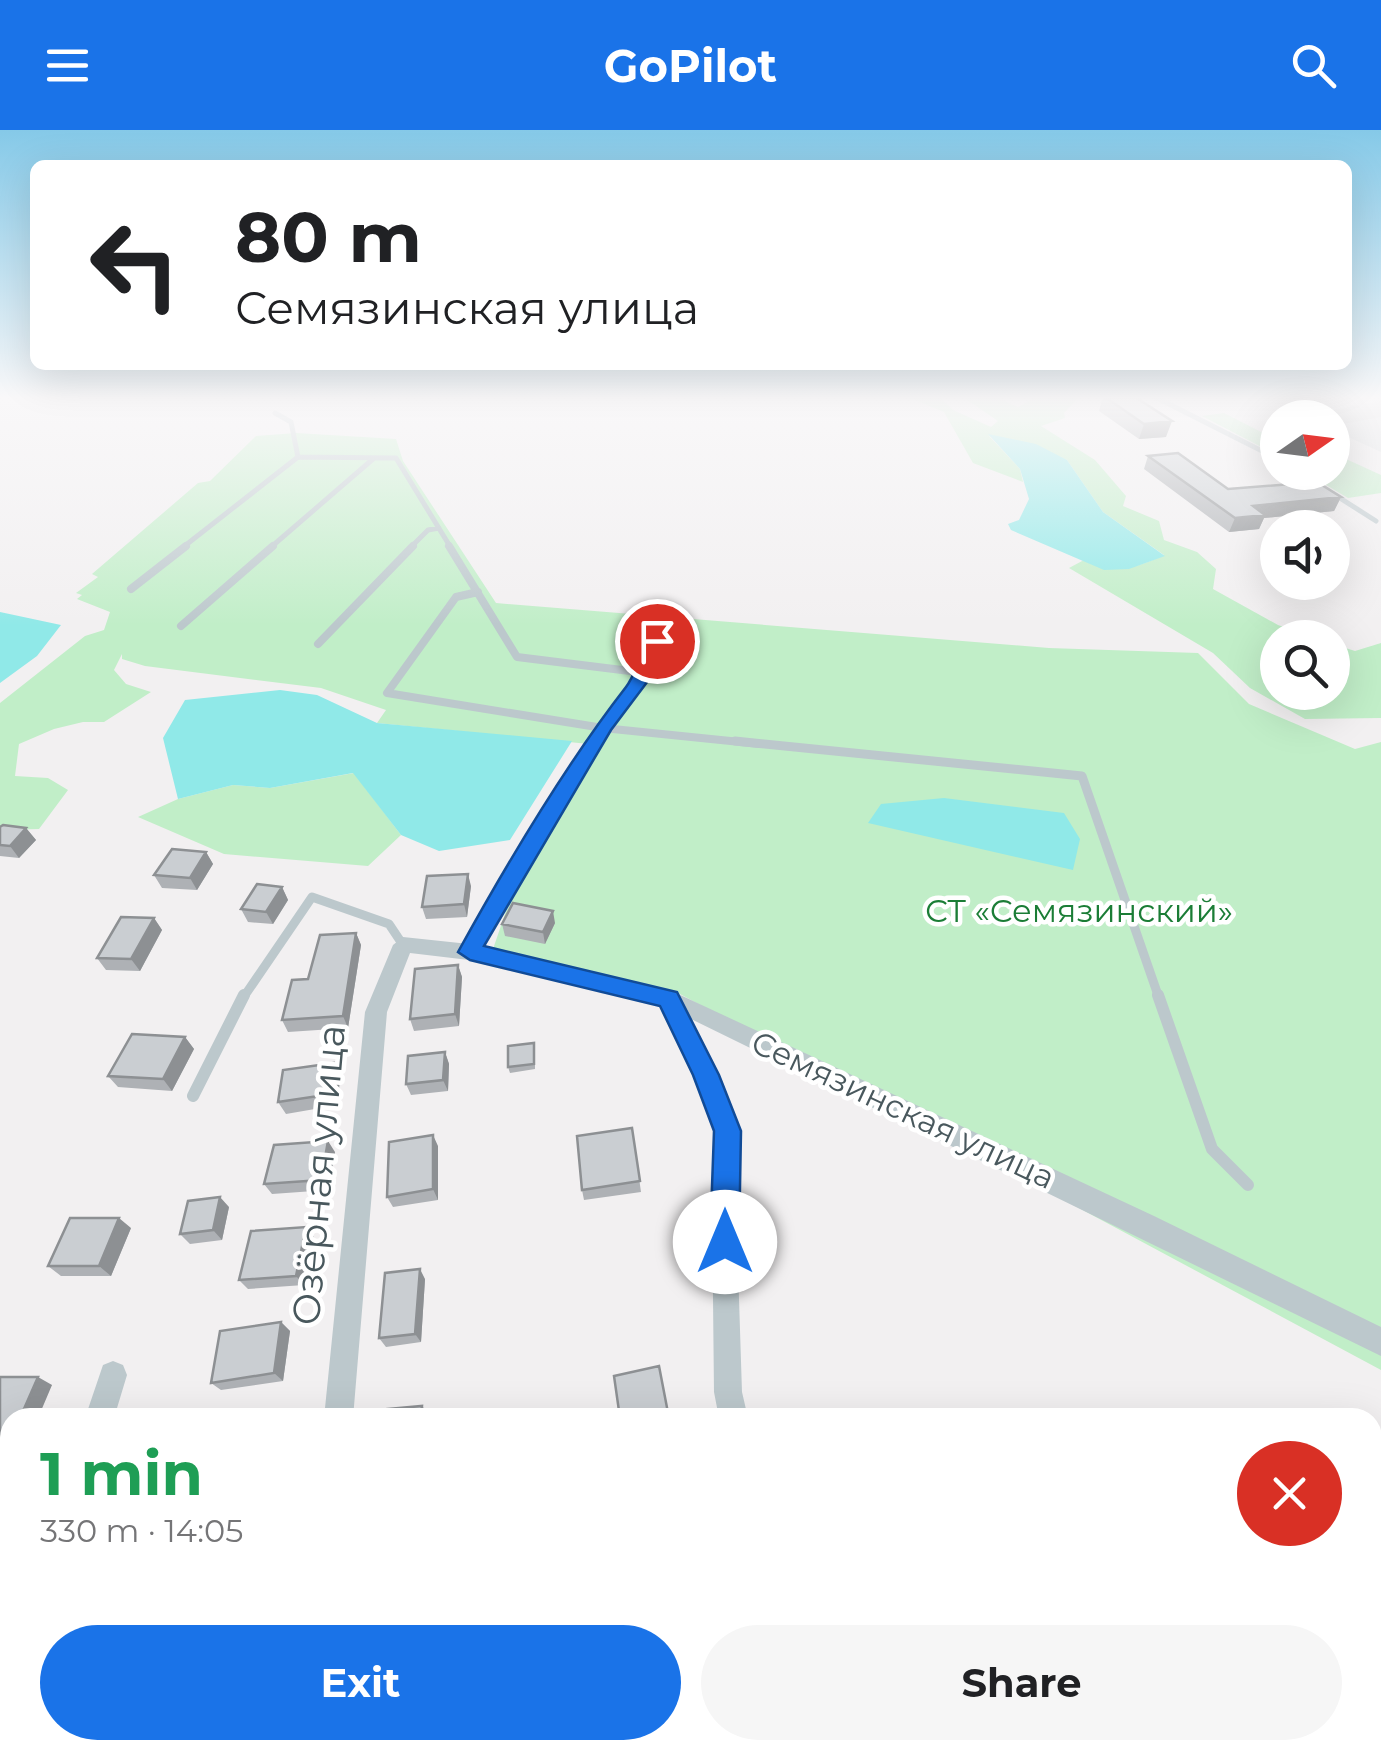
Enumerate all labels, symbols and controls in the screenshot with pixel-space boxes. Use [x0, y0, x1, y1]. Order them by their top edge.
icon: menu [40, 38, 95, 93]
text: GoPilot [604, 38, 777, 93]
icon: search [1286, 38, 1341, 93]
text: 80 m [235, 194, 422, 280]
icon: left [70, 200, 200, 330]
text: Семязинская улица [235, 280, 699, 335]
north arrow [1260, 400, 1350, 490]
map controls [1260, 400, 1350, 710]
button: sound [1260, 510, 1350, 600]
pin [615, 599, 700, 684]
icon: arrive [630, 614, 685, 669]
button: search [1260, 620, 1350, 710]
park label: СТ «Семязинский» [925, 891, 1233, 930]
street label: Семязинская улица [745, 1022, 1061, 1197]
street label: Озёрная улица [282, 1023, 355, 1327]
position arrow [673, 1190, 777, 1294]
text: 1 min [40, 1437, 203, 1510]
button: close [1237, 1441, 1342, 1546]
text: 330 m · 14:05 [40, 1511, 243, 1550]
button: Exit [40, 1625, 681, 1740]
button: Share [701, 1625, 1342, 1740]

